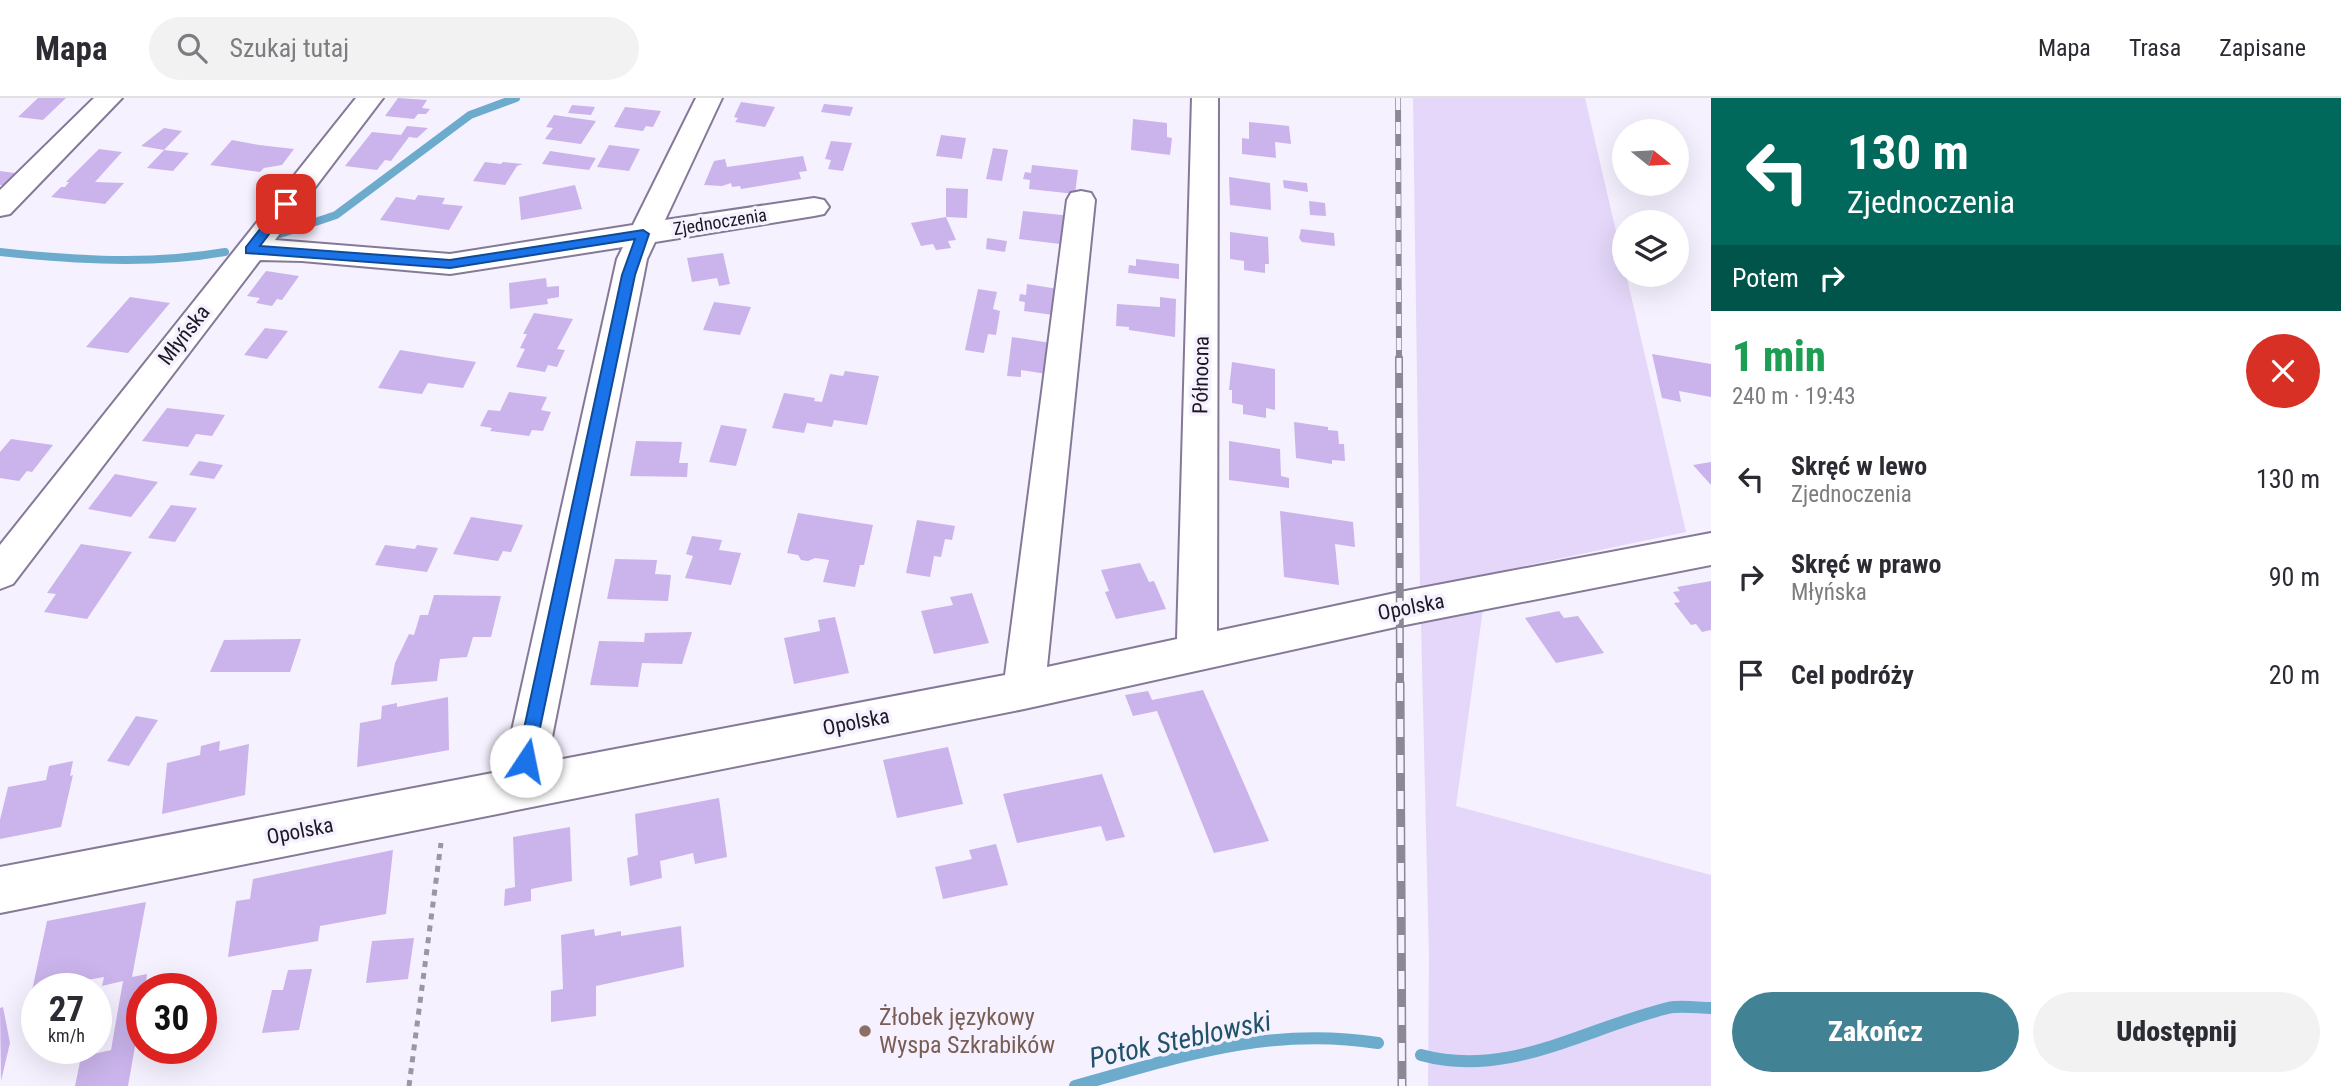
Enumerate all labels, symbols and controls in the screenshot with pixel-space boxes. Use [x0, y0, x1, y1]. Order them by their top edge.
search box [149, 17, 639, 80]
text: Mapa [35, 29, 107, 68]
icon: search [173, 29, 211, 67]
text: Szukaj tutaj [229, 33, 349, 63]
text: Mapa [2038, 34, 2091, 62]
text: Trasa [2129, 34, 2181, 62]
text: Zapisane [2219, 34, 2306, 62]
north arrow [1612, 119, 1689, 196]
map controls [1612, 119, 1689, 287]
text: 130 m [1847, 124, 1969, 181]
icon: left [1732, 126, 1823, 217]
pin [256, 174, 316, 234]
text: Zjednoczenia [1847, 183, 2015, 221]
icon: arrive [267, 185, 305, 223]
street label: Zjednoczenia [672, 204, 768, 239]
button: layers [1612, 210, 1689, 287]
icon: right [1813, 259, 1851, 297]
text: Potem [1732, 263, 1799, 293]
street label: Młyńska [153, 300, 215, 370]
text: 1 min [1732, 332, 1826, 381]
button: close [2246, 334, 2320, 408]
street label: Północna [1188, 336, 1214, 414]
text: 240 m · 19:43 [1732, 383, 1856, 410]
text: Skręć w lewo [1791, 451, 1927, 481]
icon: left [1732, 460, 1770, 498]
text: 130 m [2256, 464, 2320, 494]
text: Zjednoczenia [1791, 481, 1912, 508]
text: Skręć w prawo [1791, 549, 1941, 579]
icon: right [1732, 558, 1770, 596]
text: 90 m [2269, 562, 2320, 592]
text: Młyńska [1791, 579, 1867, 606]
street label: Opolska [1376, 589, 1446, 625]
icon: arrive [1732, 656, 1770, 694]
text: Cel podróży [1791, 660, 1914, 690]
text: 20 m [2269, 660, 2320, 690]
street label: Opolska [821, 704, 891, 740]
position arrow [489, 724, 563, 798]
street label: Opolska [265, 813, 335, 849]
speed limit sign: 30 [126, 973, 217, 1064]
text: 27 [49, 989, 84, 1030]
button: Zakończ [1732, 992, 2019, 1072]
button: Udostępnij [2033, 992, 2320, 1072]
place label: Żłobek językowy Wyspa Szkrabików [879, 1003, 1055, 1059]
water label: Potok Steblowski [1086, 1004, 1275, 1075]
marker: Żłobek językowy Wyspa Szkrabików [857, 1023, 873, 1039]
text: km/h [48, 1025, 85, 1046]

